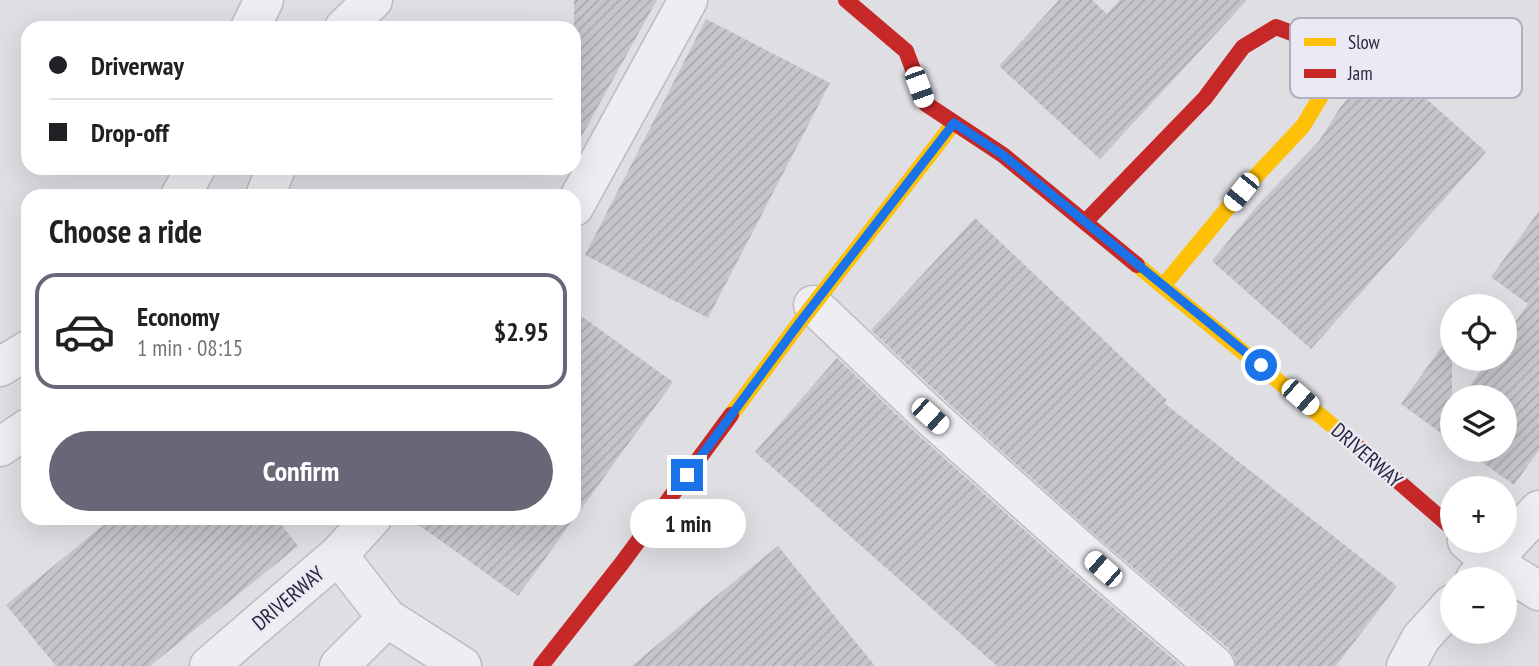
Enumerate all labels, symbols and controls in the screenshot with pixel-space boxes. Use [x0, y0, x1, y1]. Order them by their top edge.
legend [1290, 18, 1522, 98]
text: Slow [1348, 30, 1381, 54]
text: Driverway [91, 49, 184, 82]
text: Jam [1347, 61, 1373, 85]
car [902, 64, 937, 110]
text: Drop-off [91, 116, 169, 149]
car [1220, 169, 1263, 215]
text: Choose a ride [49, 210, 202, 252]
map controls [1440, 294, 1517, 644]
button: locate [1440, 294, 1517, 371]
icon: car [53, 300, 116, 363]
text: Economy [137, 300, 219, 333]
text: $2.95 [494, 315, 549, 348]
text: 1 min · 08:15 [137, 333, 243, 362]
route start [1245, 349, 1277, 381]
car [1278, 375, 1323, 419]
button: layers [1440, 385, 1517, 462]
car [908, 394, 953, 438]
street label: DRIVERWAY [1326, 417, 1409, 494]
button: Confirm [49, 431, 553, 511]
route end [671, 459, 703, 491]
button: + [1440, 476, 1517, 553]
callout: 1 min [629, 500, 745, 548]
text: 1 min [665, 509, 711, 538]
car [1081, 547, 1126, 591]
street label: DRIVERWAY [246, 560, 330, 636]
button: − [1440, 567, 1517, 644]

